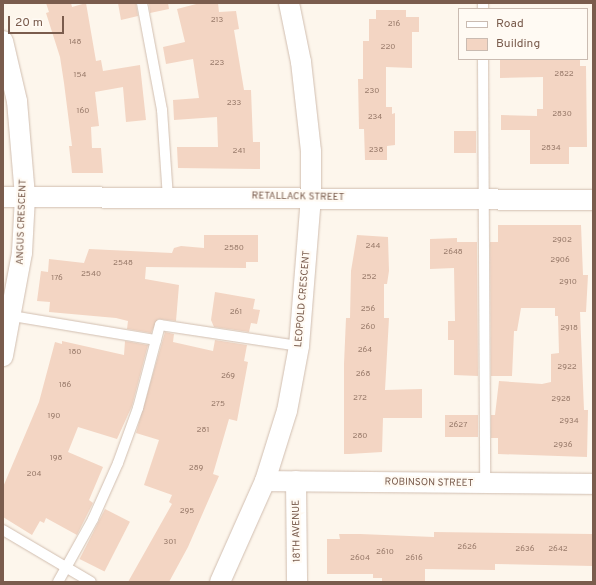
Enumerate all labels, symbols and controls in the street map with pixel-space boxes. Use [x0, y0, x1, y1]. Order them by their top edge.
scale bar [10, 8, 66, 34]
legend [458, 8, 588, 60]
text: 20 m [15, 15, 43, 31]
house number: 213 [211, 16, 223, 26]
text: Road [496, 16, 524, 32]
house number: 216 [388, 20, 400, 30]
text: Building [496, 36, 540, 52]
house number: 148 [69, 38, 81, 48]
house number: 220 [381, 43, 395, 53]
house number: 223 [210, 59, 224, 69]
house number: 2822 [554, 70, 574, 80]
house number: 154 [73, 71, 87, 81]
house number: 230 [365, 87, 379, 97]
house number: 233 [227, 99, 241, 109]
house number: 160 [77, 107, 89, 117]
house number: 2830 [552, 110, 572, 120]
house number: 234 [368, 113, 382, 123]
house number: 2834 [541, 144, 561, 154]
house number: 238 [369, 146, 383, 156]
house number: 241 [233, 147, 245, 157]
street label: ANGUS CRESCENT [15, 179, 29, 265]
street label: RETALLACK STREET [251, 190, 345, 204]
house number: 2902 [552, 236, 572, 246]
house number: 244 [366, 242, 380, 252]
house number: 2580 [224, 244, 244, 254]
house number: 2648 [443, 248, 463, 258]
street label: LEOPOLD CRESCENT [293, 250, 313, 348]
house number: 2906 [550, 256, 570, 266]
house number: 2548 [113, 259, 133, 269]
house number: 2540 [81, 270, 101, 280]
house number: 252 [362, 273, 376, 283]
house number: 176 [51, 274, 63, 284]
house number: 2910 [559, 278, 577, 288]
house number: 256 [361, 305, 375, 315]
house number: 261 [230, 308, 242, 318]
house number: 260 [361, 323, 375, 333]
house number: 2918 [560, 324, 578, 334]
house number: 264 [358, 346, 372, 356]
house number: 180 [69, 348, 81, 358]
house number: 2922 [557, 363, 577, 373]
house number: 268 [356, 370, 370, 380]
house number: 269 [221, 372, 235, 382]
house number: 186 [59, 381, 71, 391]
house number: 272 [353, 394, 367, 404]
house number: 2928 [551, 395, 571, 405]
house number: 275 [211, 400, 225, 410]
house number: 190 [48, 412, 60, 422]
house number: 2934 [559, 417, 579, 427]
house number: 2627 [449, 421, 467, 431]
house number: 281 [197, 426, 209, 436]
house number: 280 [353, 432, 367, 442]
house number: 2936 [553, 441, 573, 451]
house number: 198 [50, 454, 62, 464]
house number: 289 [189, 464, 203, 474]
house number: 204 [27, 470, 41, 480]
street label: ROBINSON STREET [384, 476, 474, 490]
street label: 18TH AVENUE [290, 500, 304, 562]
house number: 295 [180, 507, 194, 517]
house number: 301 [164, 538, 176, 548]
house number: 2626 [457, 543, 477, 553]
house number: 2636 [515, 545, 535, 555]
house number: 2642 [548, 545, 568, 555]
house number: 2610 [376, 548, 394, 558]
house number: 2604 [350, 554, 370, 564]
house number: 2616 [405, 554, 423, 564]

